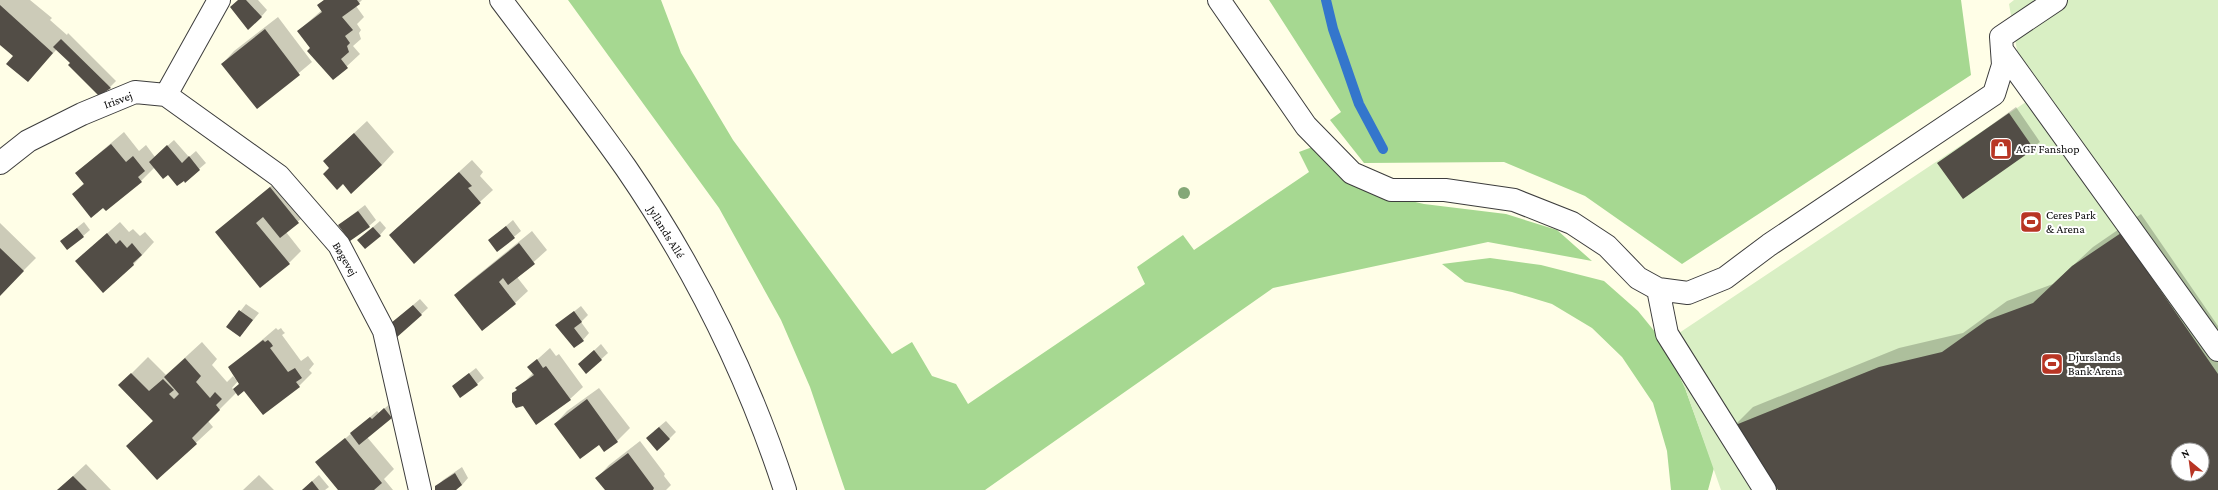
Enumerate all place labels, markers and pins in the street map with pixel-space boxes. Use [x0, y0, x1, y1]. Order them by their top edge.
shop icon: AGF Fanshop [1988, 136, 2014, 162]
place label: AGF Fanshop [2016, 142, 2080, 156]
place label: Ceres Park & Arena [2046, 208, 2096, 236]
sports icon: Ceres Park & Arena [2018, 209, 2044, 235]
place label: Djurslands Bank Arena [2068, 350, 2123, 378]
sports icon: Djurslands Bank Arena [2039, 351, 2065, 377]

